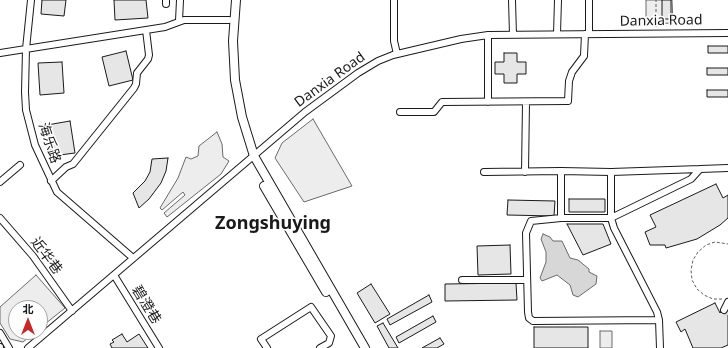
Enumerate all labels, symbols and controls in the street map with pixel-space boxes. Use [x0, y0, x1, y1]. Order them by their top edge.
street label: Danxia Road [619, 12, 703, 30]
street label: Danxia Road [292, 49, 368, 111]
street label: 海乐路 [34, 120, 64, 166]
district label: Zongshuying [215, 213, 331, 235]
street label: 近华巷 [27, 234, 65, 278]
street label: 碧澄巷 [128, 283, 164, 327]
north arrow [8, 300, 48, 340]
text: 北 [23, 301, 34, 316]

